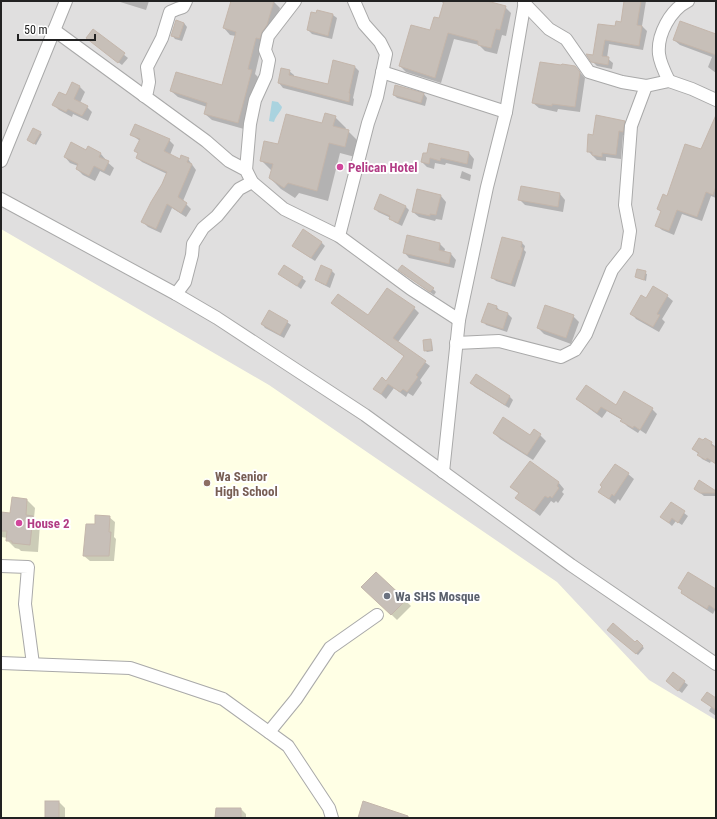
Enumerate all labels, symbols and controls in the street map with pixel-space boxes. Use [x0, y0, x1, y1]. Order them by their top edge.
scale bar [18, 16, 95, 42]
text: 50 m [24, 23, 48, 37]
place label: Pelican Hotel [348, 160, 418, 175]
marker: Pelican Hotel [335, 162, 345, 172]
place label: Wa Senior High School [215, 469, 278, 499]
marker: Wa Senior High School [202, 478, 212, 488]
place label: House 2 [27, 516, 70, 531]
marker: House 2 [14, 518, 24, 528]
place label: Wa SHS Mosque [395, 589, 480, 604]
marker: Wa SHS Mosque [382, 591, 392, 601]

